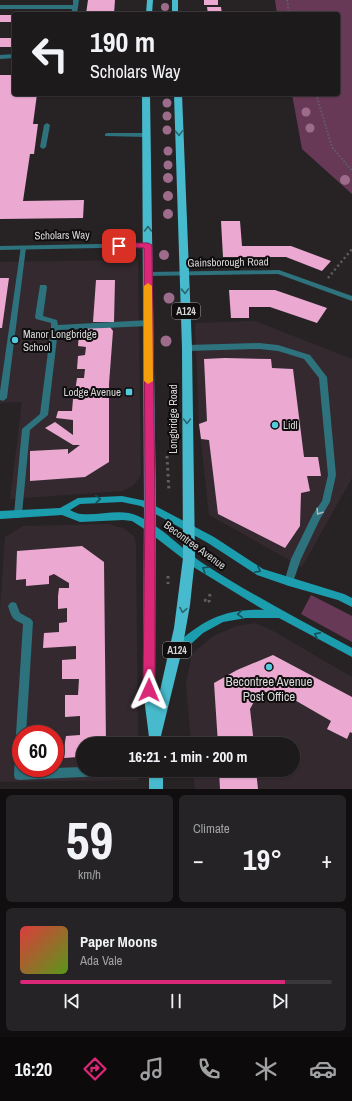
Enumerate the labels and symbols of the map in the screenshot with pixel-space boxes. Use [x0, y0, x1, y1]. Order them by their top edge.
one-way arrow [175, 130, 183, 136]
one-way arrow [144, 226, 152, 232]
street label: Scholars Way [34, 228, 90, 242]
pin [102, 229, 136, 263]
street label: Gainsborough Road [187, 254, 269, 270]
one-way arrow [181, 288, 189, 294]
road number: A124 [172, 303, 200, 319]
place label: Manor Longbridge School [23, 327, 97, 354]
marker: Manor Longbridge School [10, 335, 20, 345]
street label: Longbridge Road [166, 384, 180, 454]
place label: Lodge Avenue [63, 385, 121, 399]
marker: Lodge Avenue [124, 387, 134, 397]
one-way arrow [183, 418, 192, 424]
place label: Lidl [283, 418, 298, 432]
marker: Lidl [270, 420, 280, 430]
one-way arrow [95, 495, 101, 504]
one-way arrow [317, 508, 324, 515]
street label: Becontree Avenue [161, 518, 229, 572]
one-way arrow [254, 565, 261, 573]
one-way arrow [202, 566, 209, 574]
one-way arrow [179, 607, 188, 614]
one-way arrow [237, 609, 243, 618]
one-way arrow [314, 632, 322, 639]
road number: A124 [163, 642, 191, 658]
marker: Becontree Avenue Post Office [264, 662, 274, 672]
position arrow [128, 669, 170, 711]
place label: Becontree Avenue Post Office [226, 673, 313, 705]
speed limit sign: 60 [12, 725, 64, 777]

